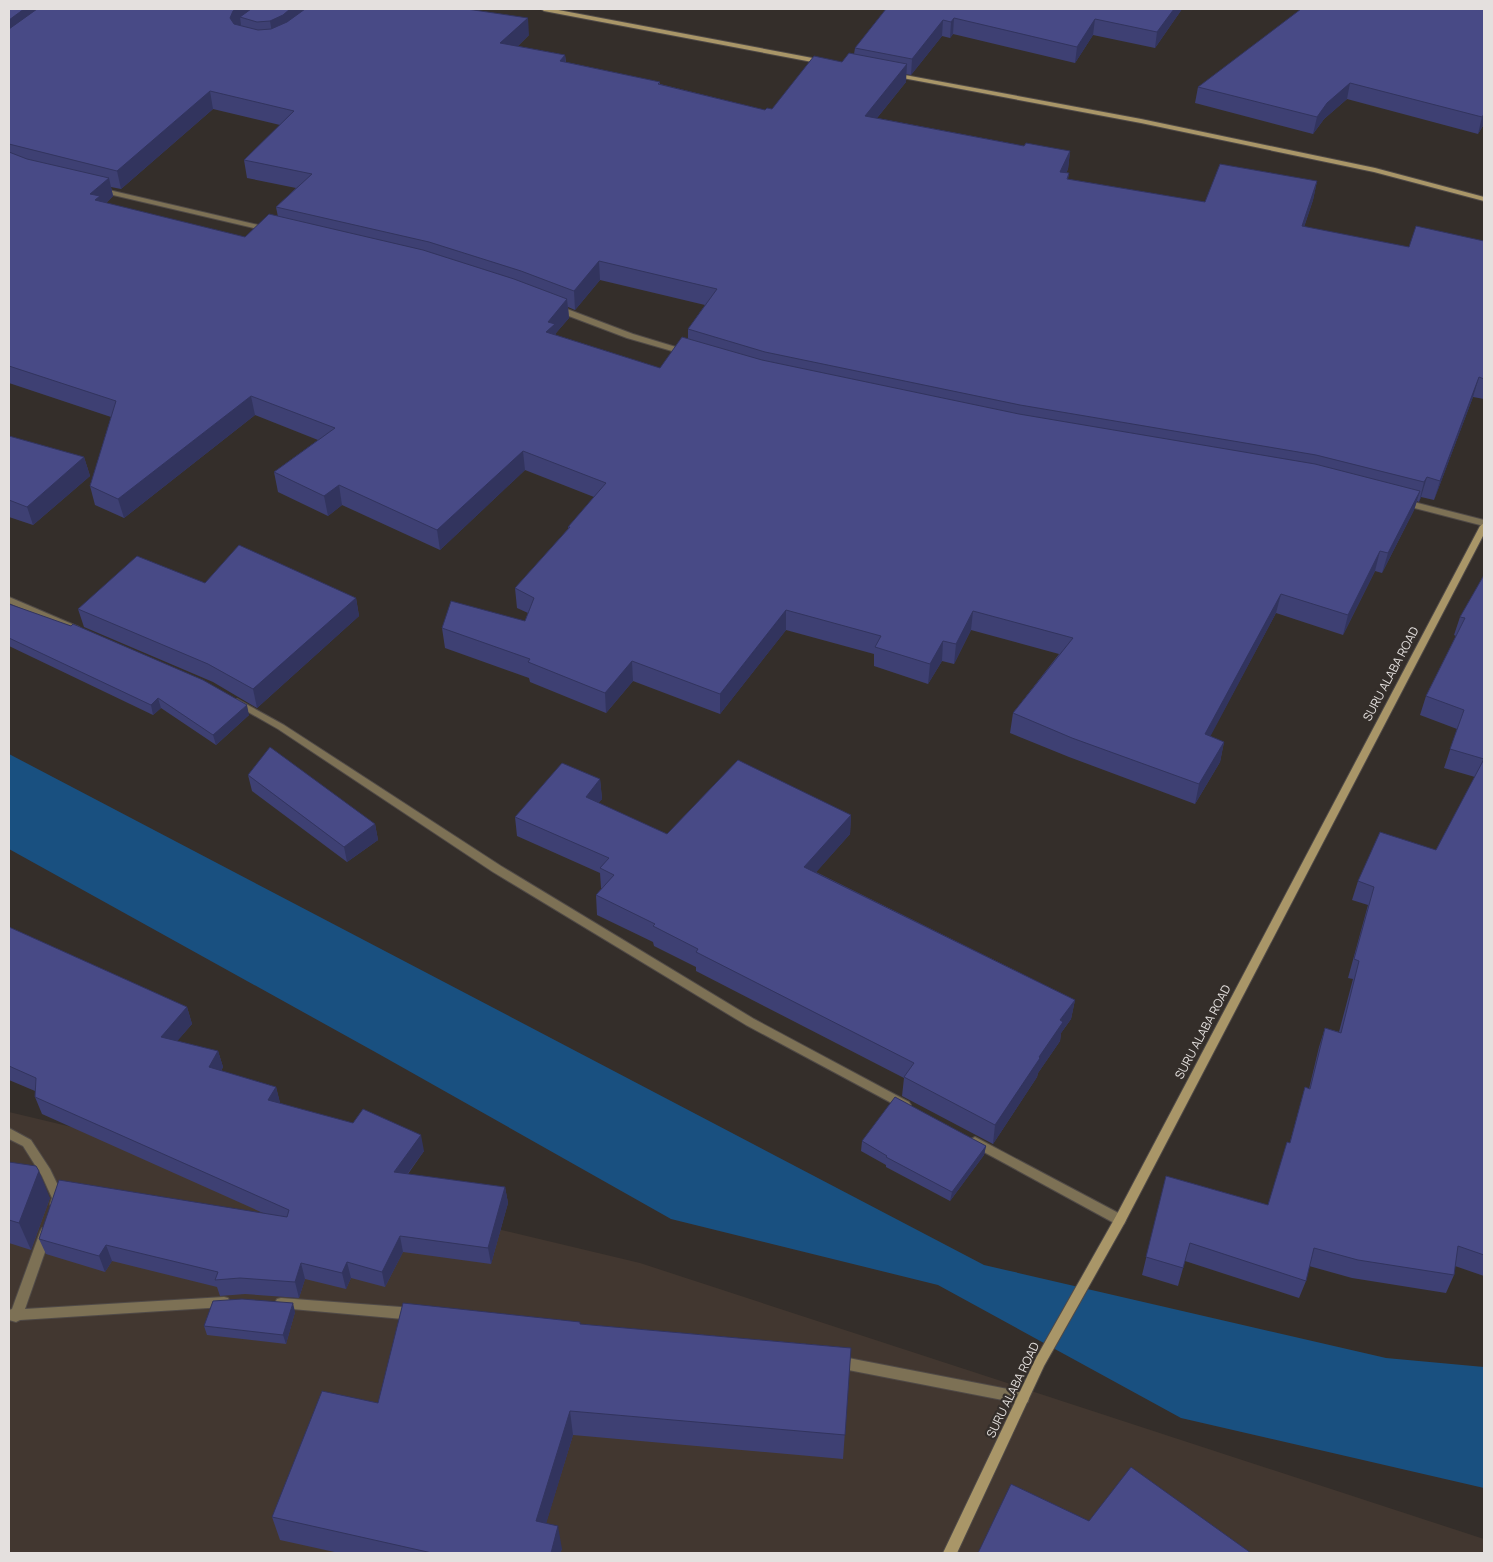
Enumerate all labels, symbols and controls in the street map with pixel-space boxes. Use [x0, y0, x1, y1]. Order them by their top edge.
street label: SURU ALABA ROAD [1359, 624, 1423, 724]
street label: SURU ALABA ROAD [1171, 982, 1235, 1082]
street label: SURU ALABA ROAD [982, 1339, 1043, 1441]

